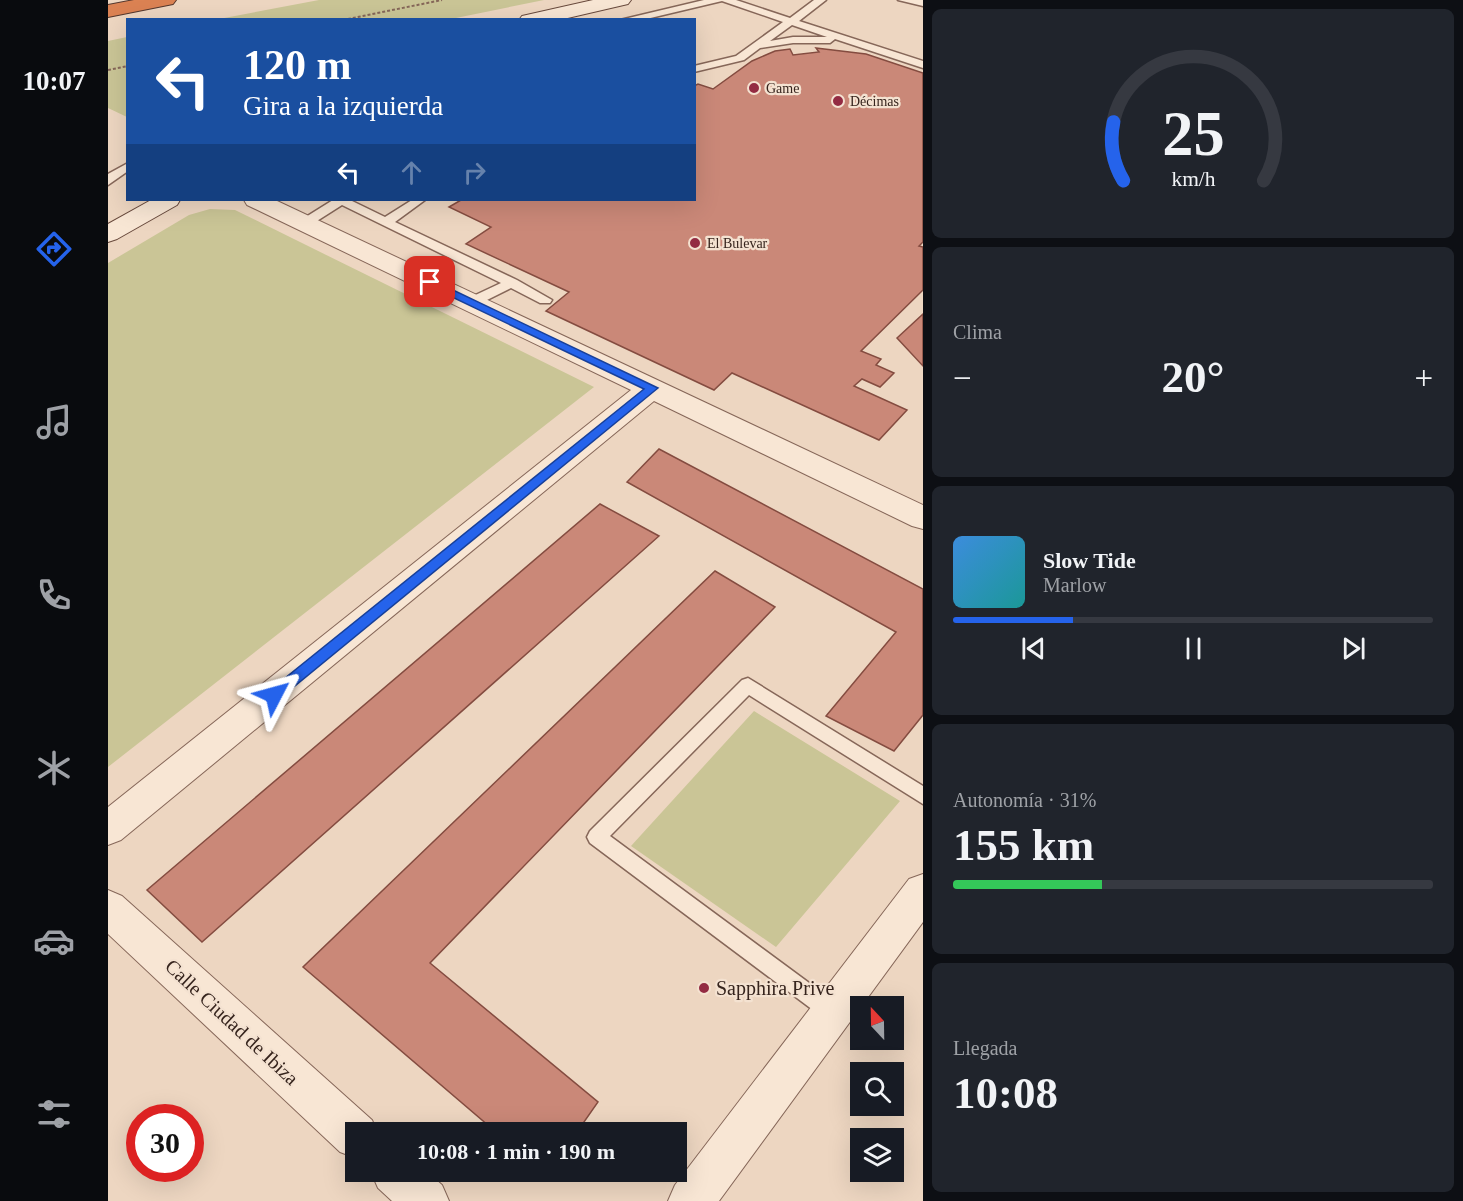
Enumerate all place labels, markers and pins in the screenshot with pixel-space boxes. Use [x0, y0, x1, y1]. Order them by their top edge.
marker: Game [747, 81, 761, 95]
place label: Game [766, 81, 799, 96]
marker: Décimas [831, 94, 845, 108]
place label: Décimas [850, 94, 899, 109]
marker: El Bulevar [688, 236, 702, 250]
place label: El Bulevar [707, 236, 768, 251]
pin [404, 256, 455, 307]
place label: Sapphira Prive [716, 977, 834, 1000]
marker: Sapphira Prive [697, 981, 711, 995]

